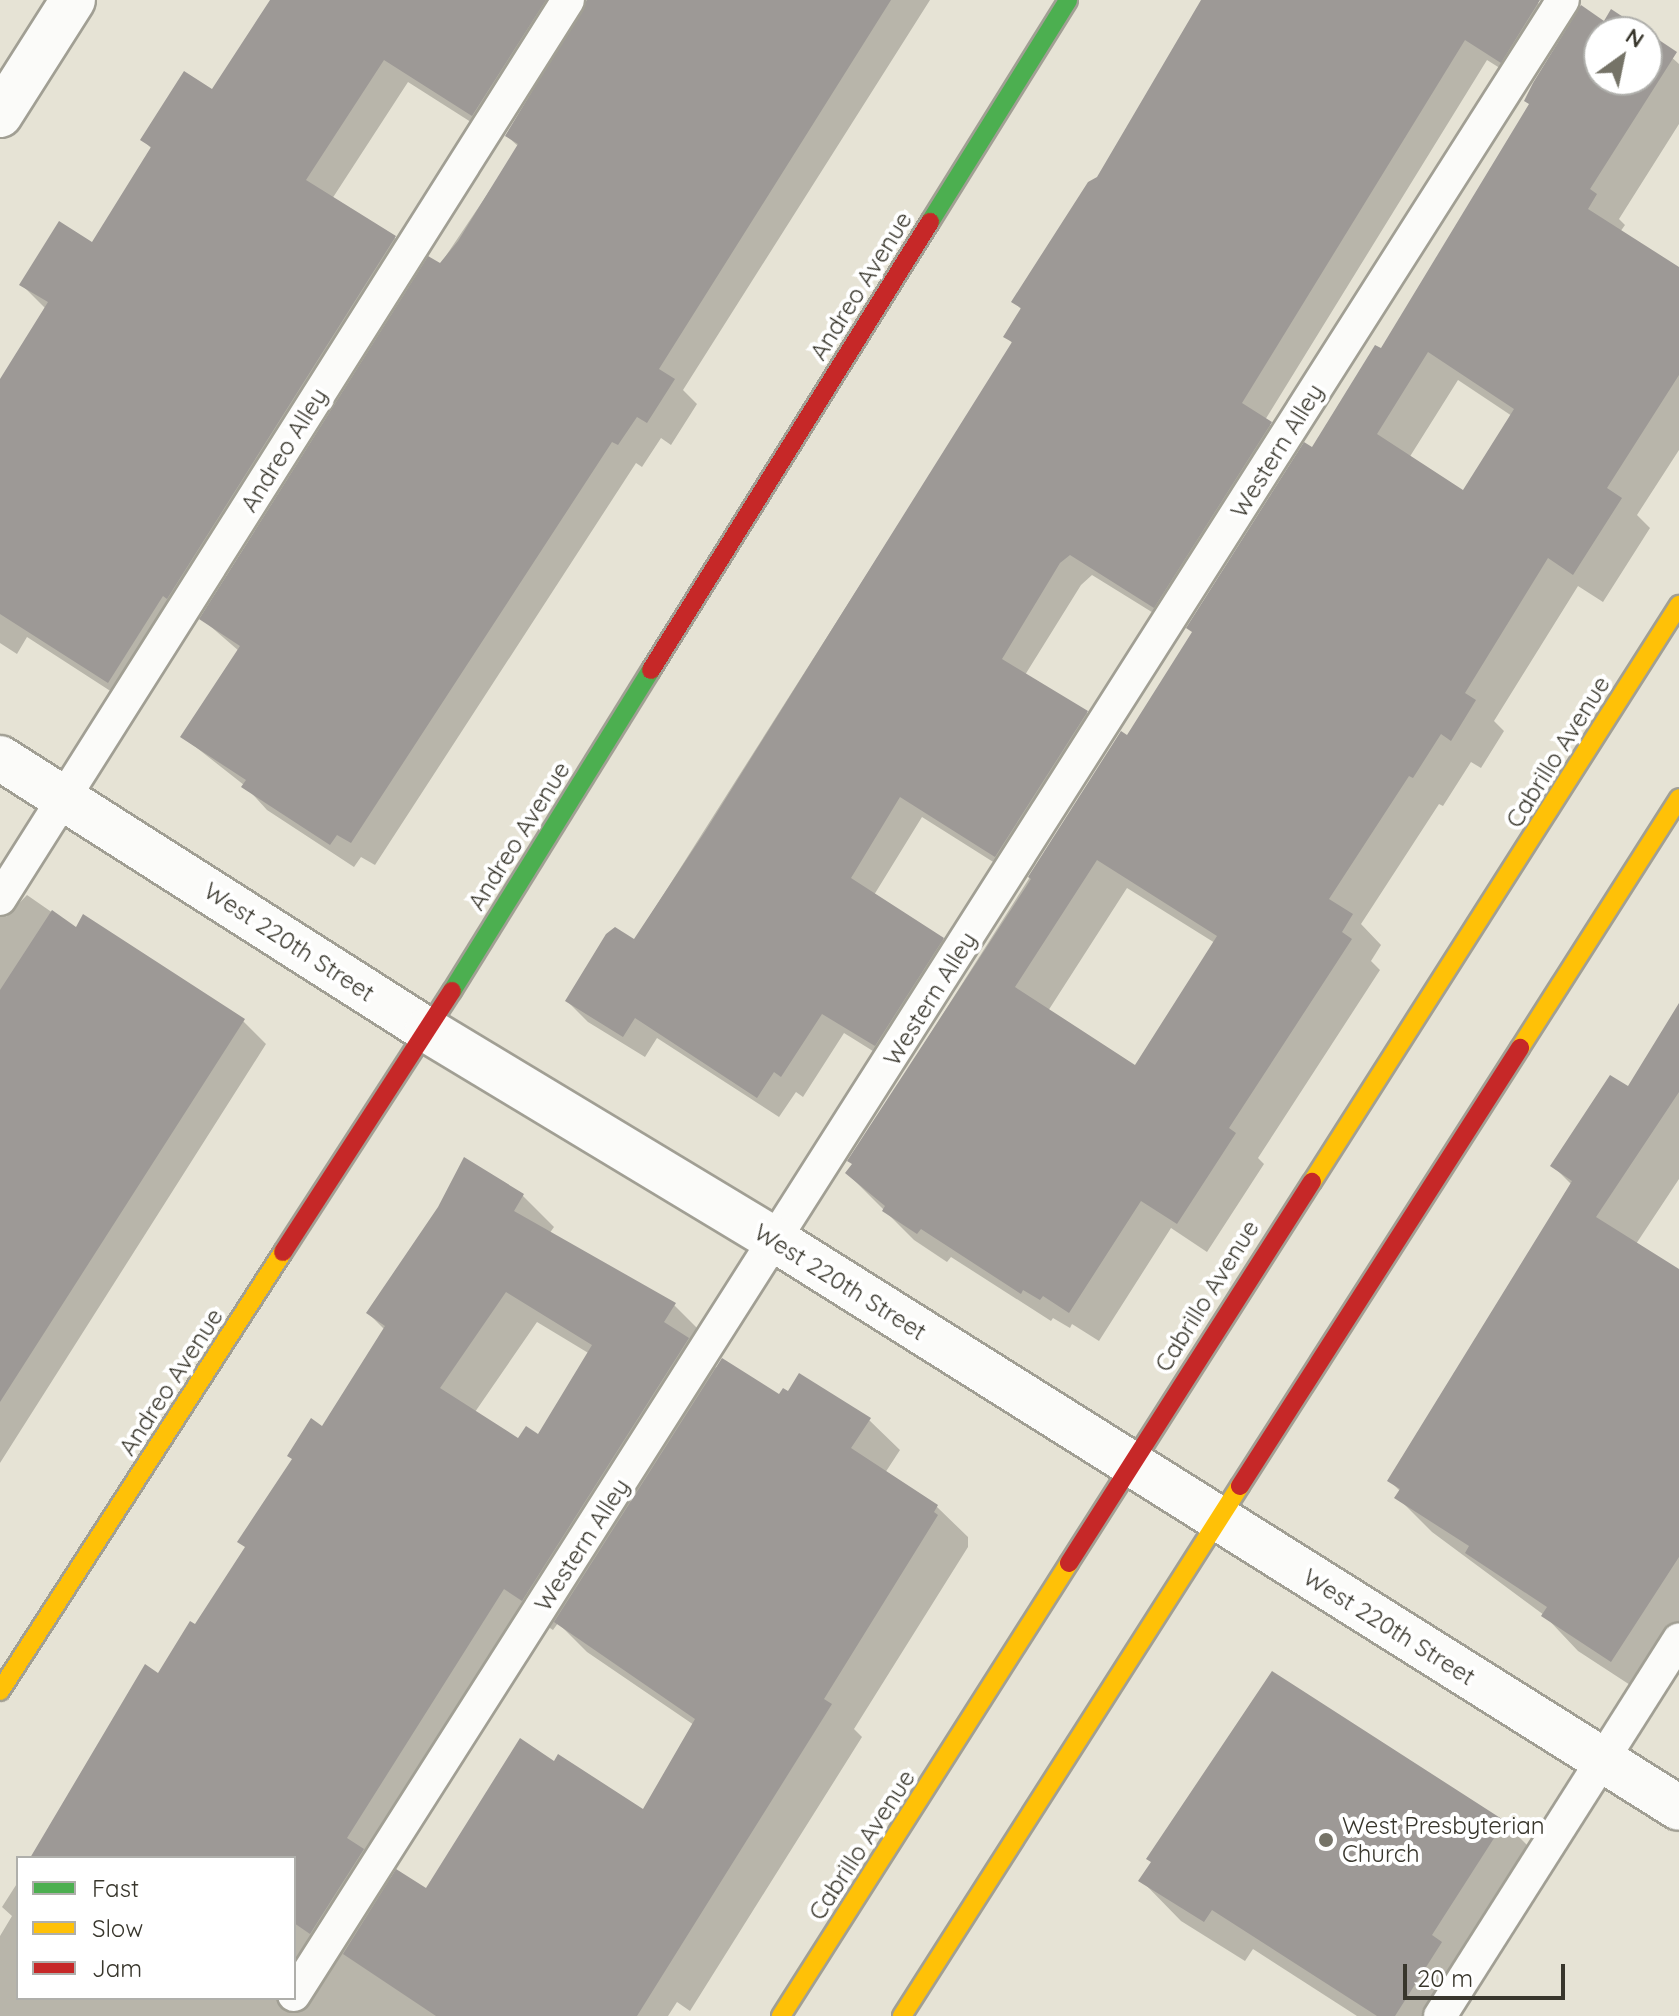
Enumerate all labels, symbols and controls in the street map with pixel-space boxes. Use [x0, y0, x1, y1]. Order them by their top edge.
north arrow [1583, 16, 1663, 96]
text: N [1621, 21, 1649, 54]
street label: Andreo Avenue [804, 207, 918, 365]
street label: Western Alley [1224, 379, 1330, 523]
street label: Andreo Alley [235, 383, 333, 517]
street label: Cabrillo Avenue [1500, 671, 1616, 833]
street label: Andreo Avenue [462, 757, 576, 915]
street label: West 220th Street [199, 876, 379, 1008]
street label: Western Alley [877, 927, 983, 1071]
street label: Cabrillo Avenue [1149, 1215, 1265, 1377]
street label: West 220th Street [749, 1218, 931, 1346]
street label: Andreo Avenue [113, 1303, 229, 1461]
street label: Western Alley [528, 1473, 636, 1617]
street label: West 220th Street [1298, 1563, 1480, 1691]
street label: Cabrillo Avenue [803, 1765, 921, 1925]
place label: West Presbyterian Church [1342, 1812, 1545, 1868]
marker: West Presbyterian Church [1317, 1831, 1335, 1849]
legend [16, 1856, 296, 2000]
text: Fast [92, 1873, 139, 1903]
text: Slow [92, 1913, 143, 1943]
scale bar [1407, 1948, 1569, 1998]
text: Jam [92, 1953, 142, 1983]
text: 20 m [1417, 1963, 1473, 1993]

